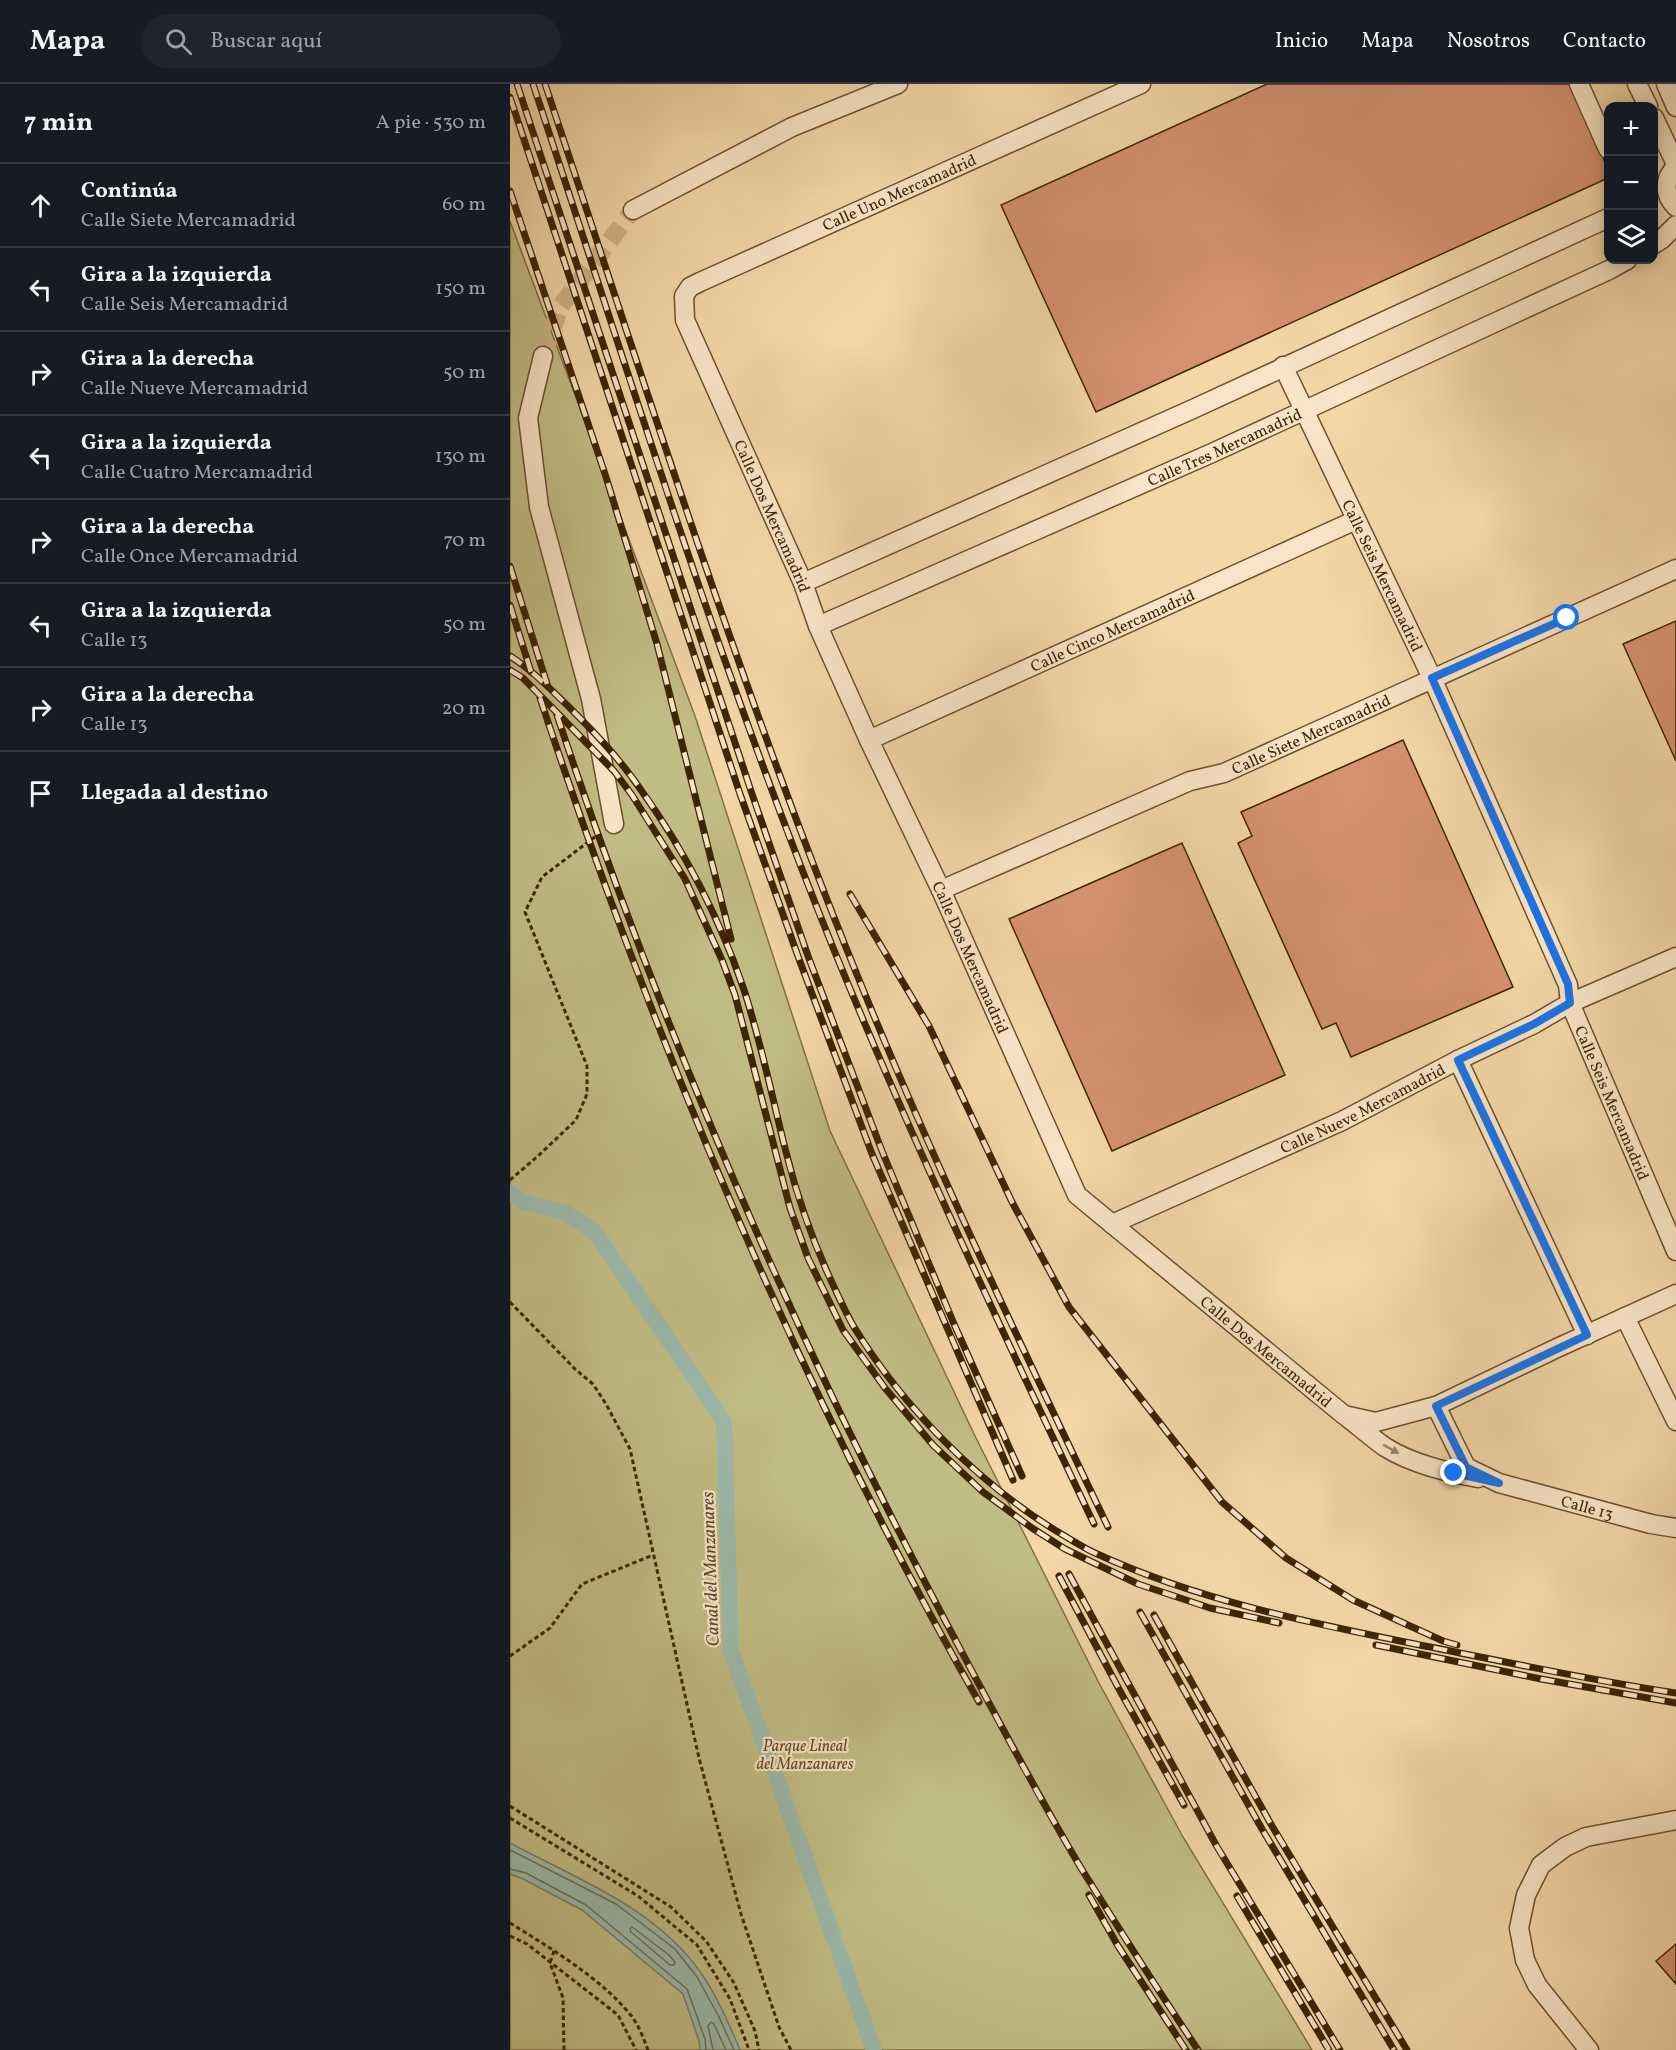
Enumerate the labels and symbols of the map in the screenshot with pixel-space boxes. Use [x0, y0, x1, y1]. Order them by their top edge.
street label: Calle Uno Mercamadrid [819, 150, 980, 238]
street label: Calle Tres Mercamadrid [1144, 404, 1306, 493]
street label: Calle Dos Mercamadrid [727, 437, 814, 596]
street label: Calle Seis Mercamadrid [1335, 497, 1427, 656]
street label: Calle Cinco Mercamadrid [1027, 585, 1199, 679]
route start [1553, 604, 1579, 630]
street label: Calle Siete Mercamadrid [1229, 690, 1395, 781]
street label: Calle Dos Mercamadrid [925, 878, 1013, 1038]
street label: Calle Seis Mercamadrid [1568, 1023, 1653, 1184]
street label: Calle Nueve Mercamadrid [1277, 1060, 1450, 1160]
street label: Calle Dos Mercamadrid [1195, 1292, 1336, 1414]
one-way arrow [1383, 1444, 1400, 1454]
route end [1440, 1459, 1466, 1485]
water label: Canal del Manzanares [696, 1491, 727, 1647]
street label: Calle 13 [1558, 1491, 1615, 1526]
park label: Parque Lineal del Manzanares [756, 1736, 854, 1776]

